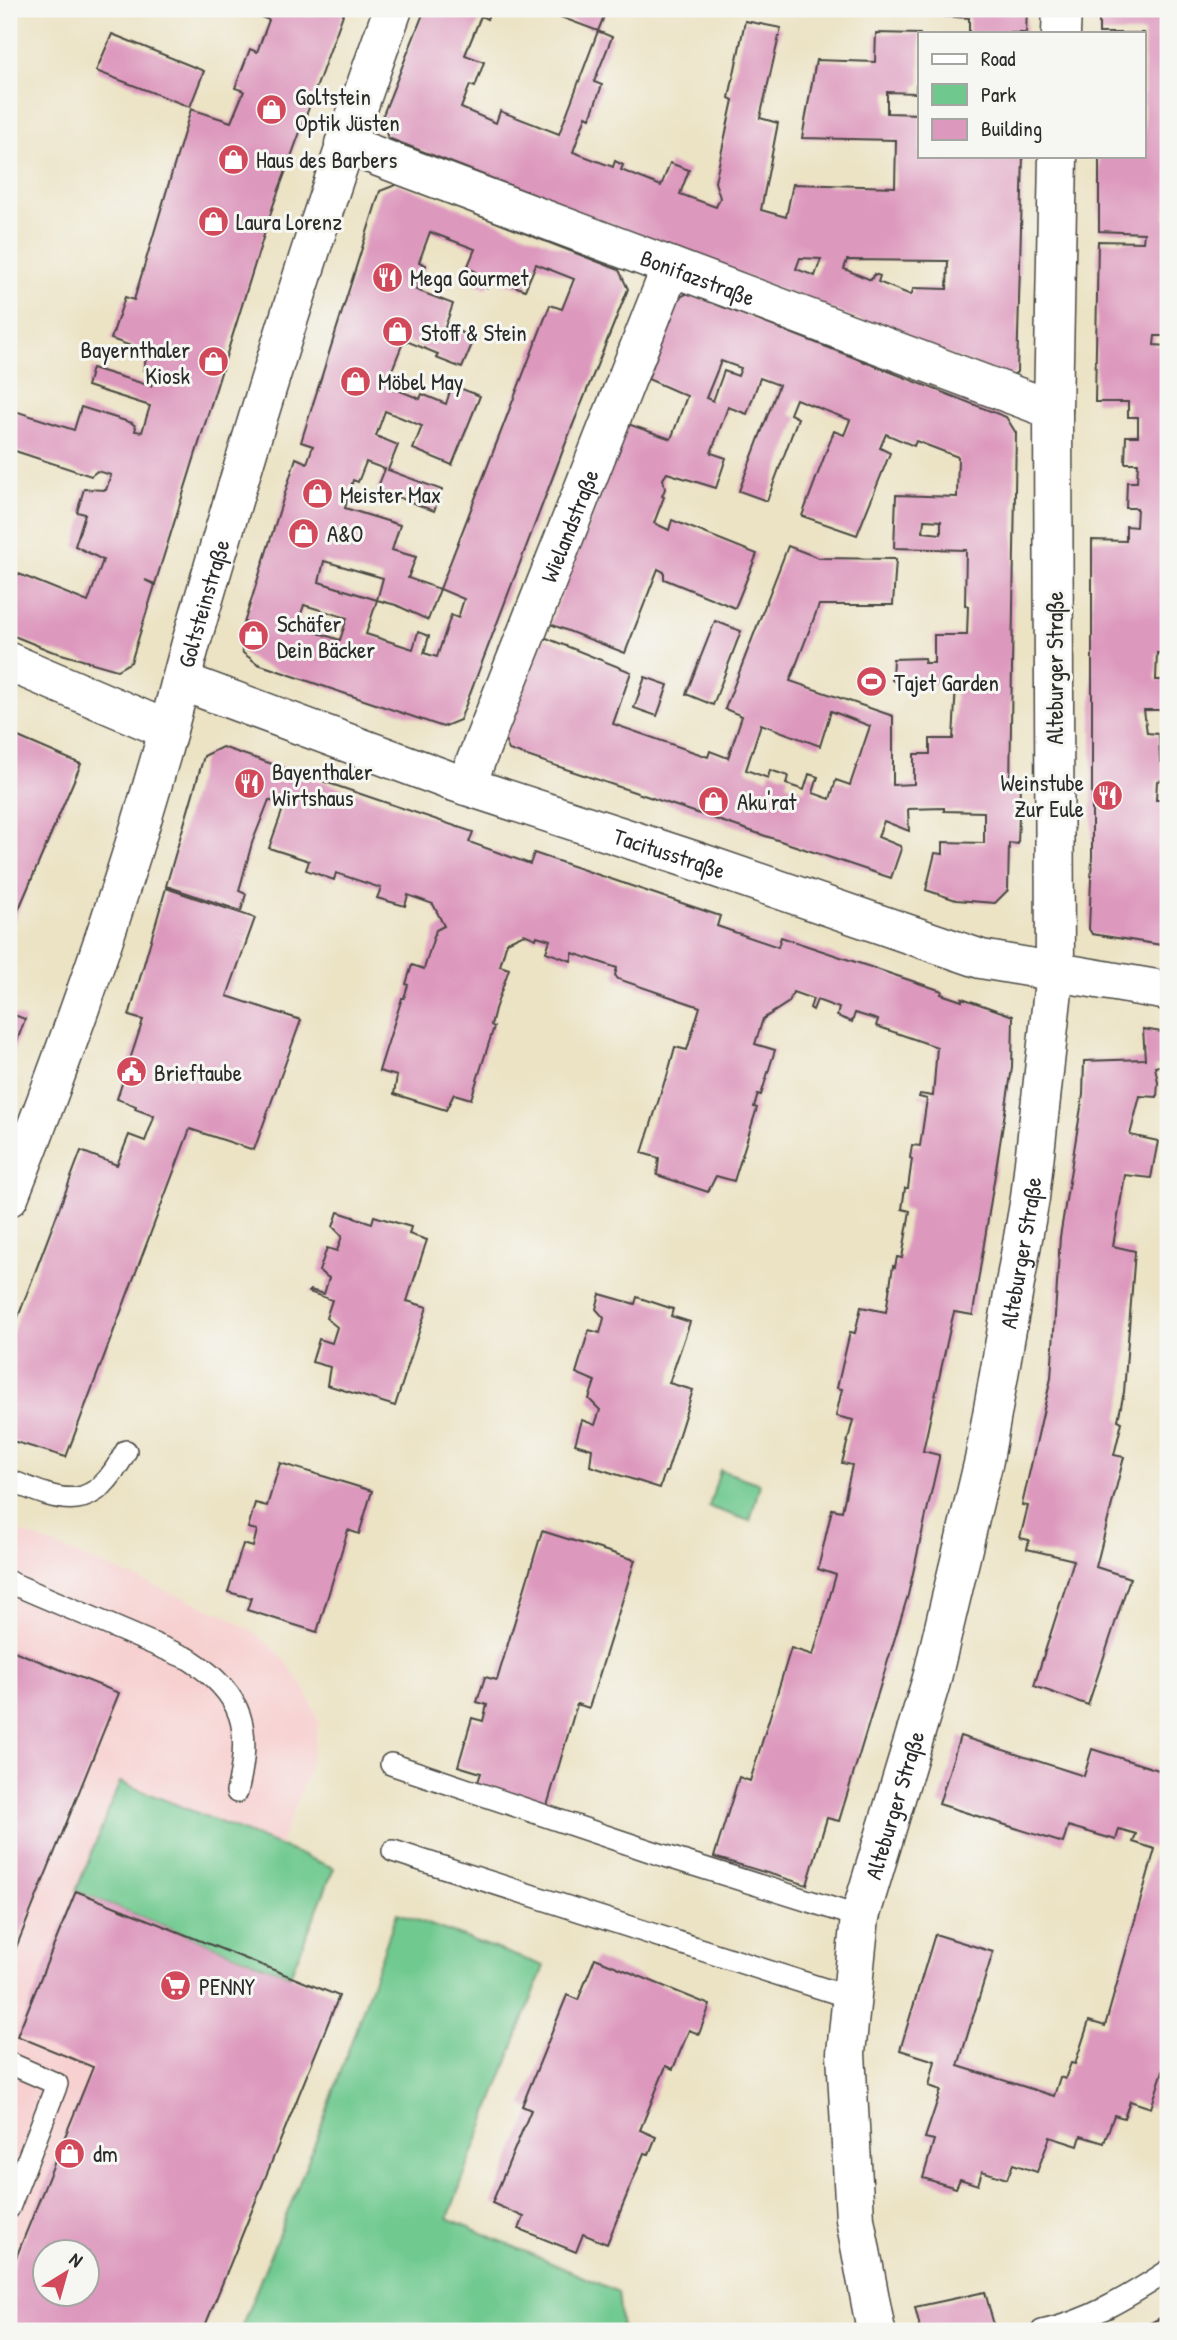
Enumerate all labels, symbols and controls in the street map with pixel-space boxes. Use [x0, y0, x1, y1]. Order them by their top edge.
legend [918, 32, 1146, 158]
text: Road [981, 44, 1015, 73]
text: Park [981, 80, 1016, 109]
place label: Goltstein Optik Jüsten [295, 81, 400, 138]
shop icon: Goltstein Optik Jüsten [255, 92, 289, 126]
text: Building [981, 114, 1042, 143]
shop icon: Haus des Barbers [216, 142, 250, 176]
place label: Haus des Barbers [256, 144, 397, 175]
shop icon: Laura Lorenz [196, 204, 230, 238]
place label: Laura Lorenz [236, 206, 342, 237]
street label: Bonifazstraße [636, 241, 759, 312]
restaurant icon: Mega Gourmet [370, 260, 404, 294]
place label: Mega Gourmet [410, 262, 530, 293]
shop icon: Stoff & Stein [381, 315, 415, 349]
place label: Stoff & Stein [421, 317, 527, 348]
place label: Bayernthaler Kiosk [80, 334, 190, 391]
shop icon: Bayernthaler Kiosk [196, 345, 230, 379]
shop icon: Möbel May [338, 364, 372, 398]
place label: Möbel May [378, 366, 464, 397]
street label: Wielandstraße [533, 465, 605, 587]
shop icon: Meister Max [300, 477, 334, 511]
place label: Meister Max [340, 479, 441, 510]
shop icon: A&O [287, 516, 321, 550]
place label: A&O [327, 518, 363, 549]
street label: Goltsteinstraße [170, 536, 236, 671]
street label: Alteburger Straße [1039, 591, 1070, 745]
place label: Schäfer Dein Bäcker [277, 608, 375, 665]
shop icon: Schäfer Dein Bäcker [237, 619, 271, 653]
sports icon: Tajet Garden [854, 665, 888, 699]
place label: Tajet Garden [894, 667, 999, 698]
place label: Bayenthaler Wirtshaus [272, 756, 373, 813]
restaurant icon: Bayenthaler Wirtshaus [232, 767, 266, 801]
place label: Weinstube Zur Eule [1001, 767, 1084, 824]
restaurant icon: Weinstube Zur Eule [1090, 778, 1124, 812]
shop icon: Aku'rat [697, 784, 731, 818]
place label: Aku'rat [737, 786, 798, 817]
street label: Tacitusstraße [610, 820, 730, 886]
public building icon: Brieftaube [114, 1055, 148, 1089]
place label: Brieftaube [154, 1057, 242, 1088]
street label: Alteburger Straße [992, 1175, 1048, 1331]
street label: Alteburger Straße [857, 1727, 931, 1883]
supermarket icon: PENNY [159, 1969, 193, 2003]
place label: PENNY [199, 1971, 255, 2002]
shop icon: dm [53, 2136, 87, 2170]
place label: dm [93, 2138, 118, 2169]
north arrow [32, 2238, 102, 2308]
text: N [64, 2246, 88, 2273]

